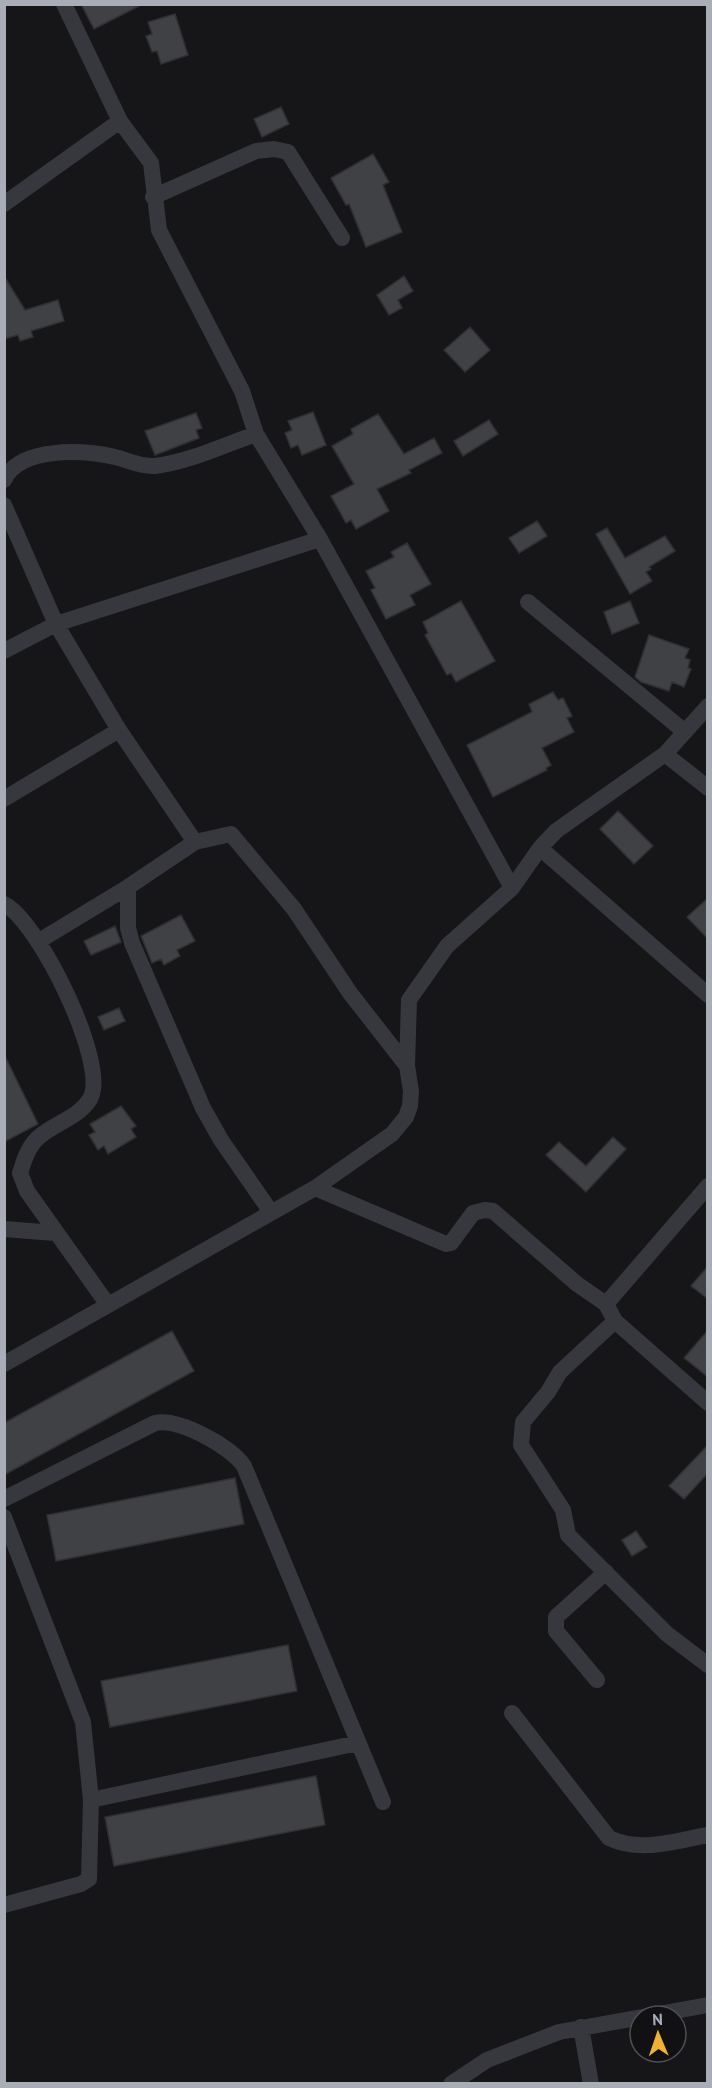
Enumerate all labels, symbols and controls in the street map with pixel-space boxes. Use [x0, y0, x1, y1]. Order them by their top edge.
north arrow [628, 2004, 688, 2064]
text: N [652, 2009, 663, 2029]

